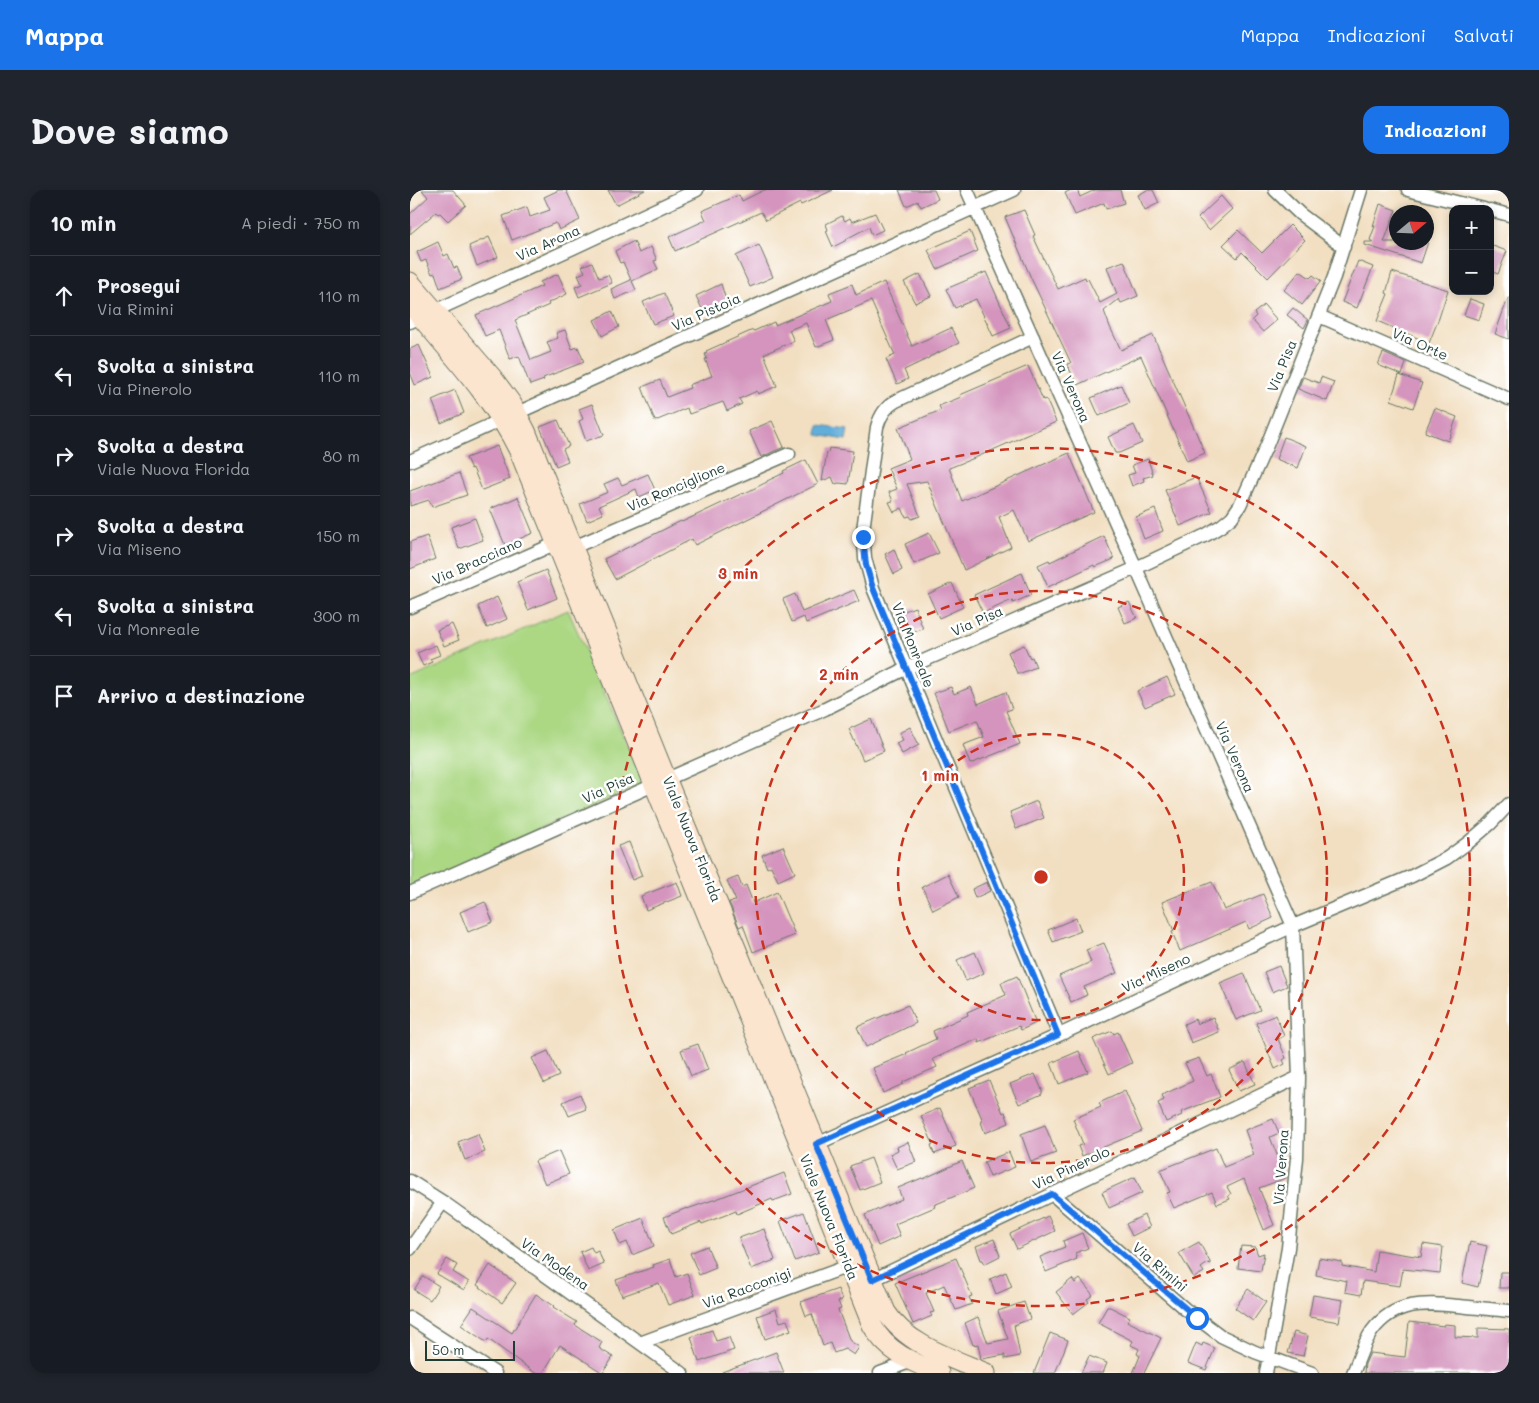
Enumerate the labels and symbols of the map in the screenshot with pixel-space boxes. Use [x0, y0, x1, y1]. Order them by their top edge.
north arrow [1389, 205, 1434, 250]
street label: Via Arona [513, 220, 583, 265]
street label: Via Pistoia [668, 288, 743, 335]
street label: Via Orte [1389, 323, 1451, 364]
street label: Via Pisa [1262, 337, 1301, 395]
street label: Via Verona [1047, 348, 1096, 425]
street label: Via Ronciglione [624, 457, 728, 516]
route end [852, 526, 875, 549]
street label: Via Bracciano [429, 532, 525, 589]
text: 3 min [718, 563, 758, 583]
street label: Via Monreale [888, 599, 939, 690]
street label: Via Pisa [948, 601, 1006, 640]
text: 2 min [819, 664, 859, 684]
street label: Via Verona [1211, 718, 1260, 795]
text: 1 min [921, 765, 959, 785]
street label: Via Pisa [579, 768, 637, 807]
street label: Viale Nuova Florida [659, 773, 726, 905]
centre of rings [1032, 868, 1050, 886]
street label: Via Miseno [1118, 948, 1193, 997]
street label: Via Verona [1268, 1128, 1293, 1206]
street label: Via Pinerolo [1029, 1141, 1112, 1194]
street label: Viale Nuova Florida [796, 1151, 863, 1283]
street label: Via Modena [517, 1233, 593, 1294]
street label: Via Rimini [1129, 1237, 1192, 1296]
street label: Via Racconigi [700, 1263, 794, 1312]
route start [1186, 1307, 1209, 1330]
scale bar [425, 1338, 515, 1361]

